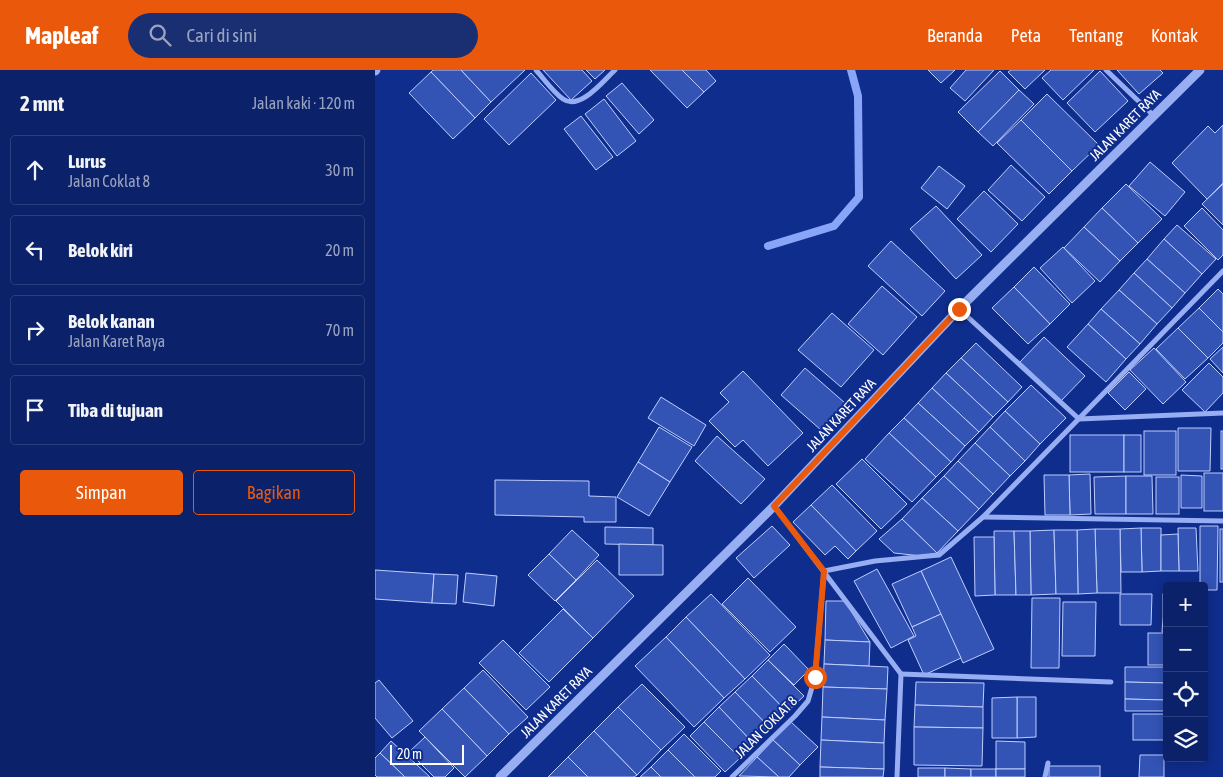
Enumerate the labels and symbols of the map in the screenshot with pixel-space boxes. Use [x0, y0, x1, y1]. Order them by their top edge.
street label: JALAN KARET RAYA [1086, 86, 1164, 164]
route end [948, 298, 971, 321]
street label: JALAN KARET RAYA [803, 375, 879, 455]
street label: JALAN KARET RAYA [517, 663, 595, 741]
route start [804, 666, 827, 689]
street label: JALAN COKLAT 8 [732, 692, 801, 761]
scale bar [390, 742, 464, 765]

